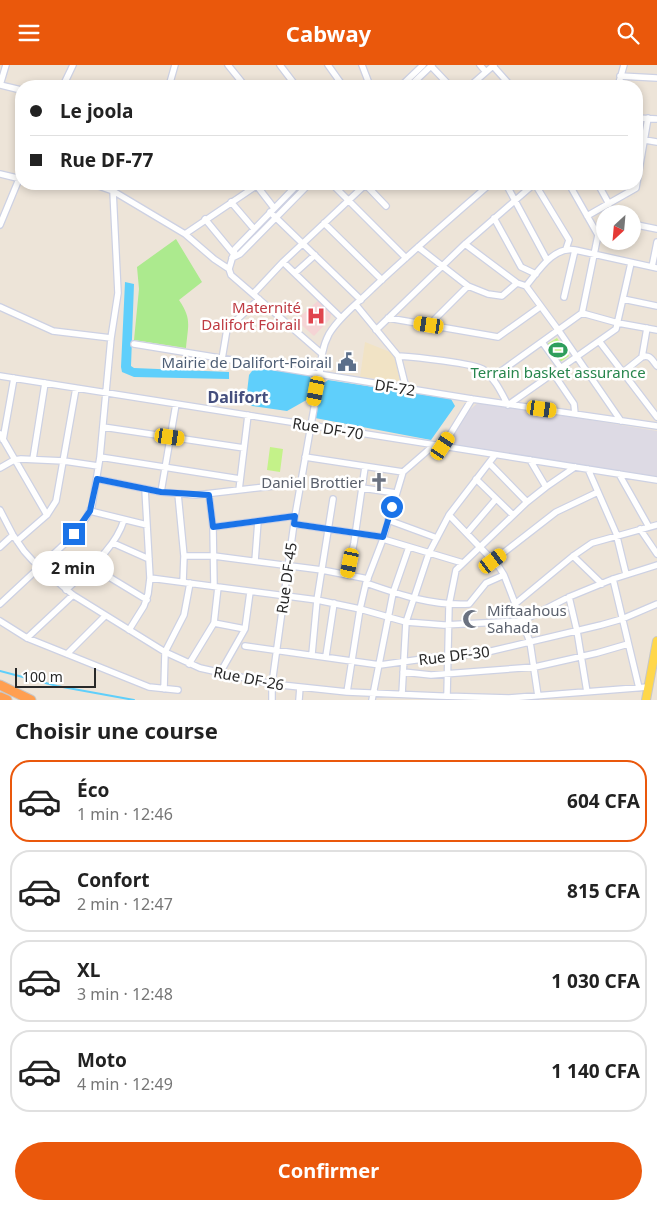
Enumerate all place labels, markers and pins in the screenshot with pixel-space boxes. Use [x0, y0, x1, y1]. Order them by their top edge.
place label: Maternité Dalifort Foirail [201, 297, 301, 334]
hospital icon: Maternité Dalifort Foirail [305, 305, 327, 327]
sports icon: Terrain basket assurance [547, 339, 569, 361]
public building icon: Mairie de Dalifort-Foirail [336, 351, 358, 373]
place label: Mairie de Dalifort-Foirail [162, 352, 332, 372]
place label: Terrain basket assurance [470, 362, 646, 382]
church icon: Daniel Brottier [368, 471, 390, 493]
place label: Daniel Brottier [261, 472, 364, 492]
place label: Miftaahous Sahada [487, 600, 567, 637]
mosque icon: Miftaahous Sahada [461, 608, 483, 630]

